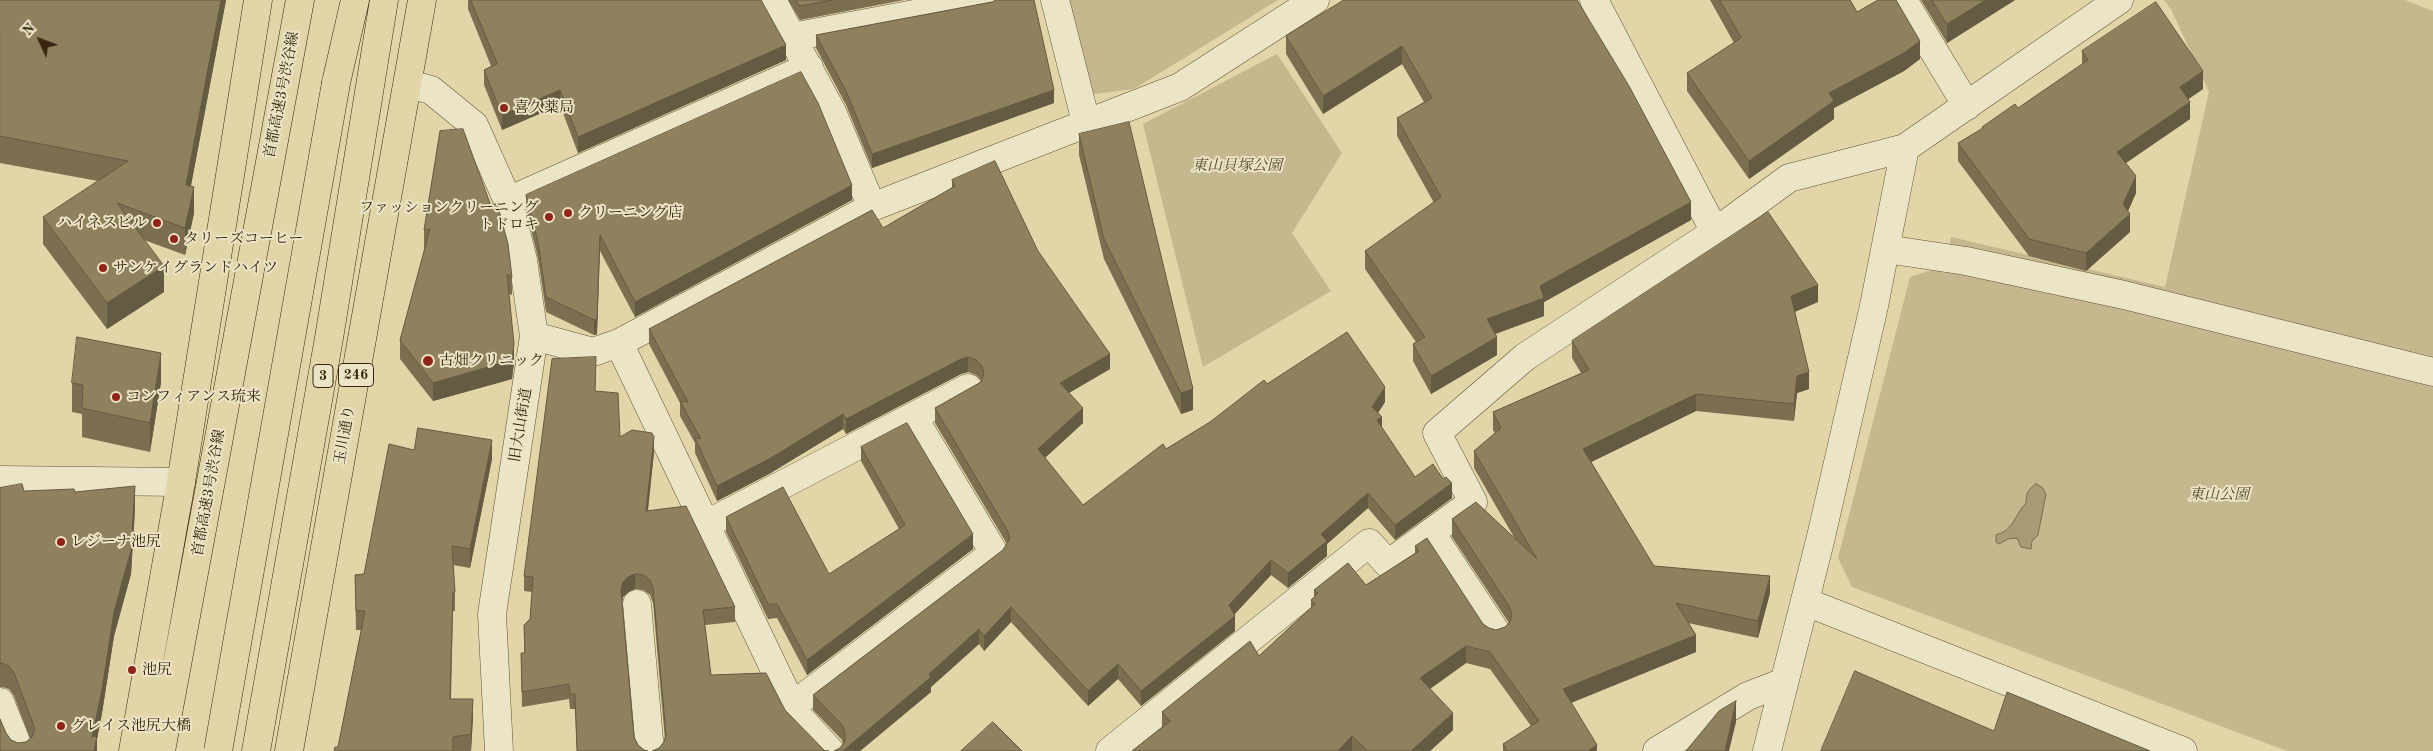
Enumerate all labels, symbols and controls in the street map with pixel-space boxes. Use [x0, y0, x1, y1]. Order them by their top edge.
north arrow [15, 15, 65, 65]
text: N [20, 21, 38, 38]
street label: 首都高速3号渋谷線 [261, 30, 303, 160]
place label: 喜久薬局 [514, 99, 574, 117]
marker: 喜久薬局 [498, 102, 510, 114]
park label: 東山貝塚公園 [1192, 157, 1282, 175]
place label: ファッションクリーニング トドロキ [359, 199, 539, 234]
place label: クリーニング店 [578, 204, 683, 222]
marker: クリーニング店 [562, 207, 574, 219]
marker: ファッションクリーニング トドロキ [543, 211, 555, 223]
place label: ハイネスビル [57, 214, 147, 232]
marker: ハイネスビル [151, 217, 163, 229]
place label: タリーズコーヒー [184, 230, 303, 248]
marker: タリーズコーヒー [168, 233, 180, 245]
place label: サンケイグランドハイツ [113, 259, 278, 277]
marker: サンケイグランドハイツ [97, 262, 109, 274]
place label: 古畑クリニック [439, 352, 544, 370]
marker: 古畑クリニック [421, 354, 435, 368]
road number: 3 [313, 364, 333, 388]
road number: 246 [338, 364, 374, 386]
street label: 旧大山街道 [506, 387, 536, 463]
place label: コンフィアンス琉来 [126, 388, 261, 406]
marker: コンフィアンス琉来 [110, 391, 122, 403]
street label: 玉川通り [331, 404, 359, 466]
street label: 首都高速3号渋谷線 [189, 428, 229, 558]
park label: 東山公園 [2189, 486, 2249, 504]
place label: レジーナ池尻 [71, 533, 161, 551]
marker: レジーナ池尻 [55, 536, 67, 548]
place label: 池尻 [142, 661, 172, 679]
marker: 池尻 [126, 664, 138, 676]
place label: グレイス池尻大橋 [71, 717, 191, 735]
marker: グレイス池尻大橋 [55, 720, 67, 732]

